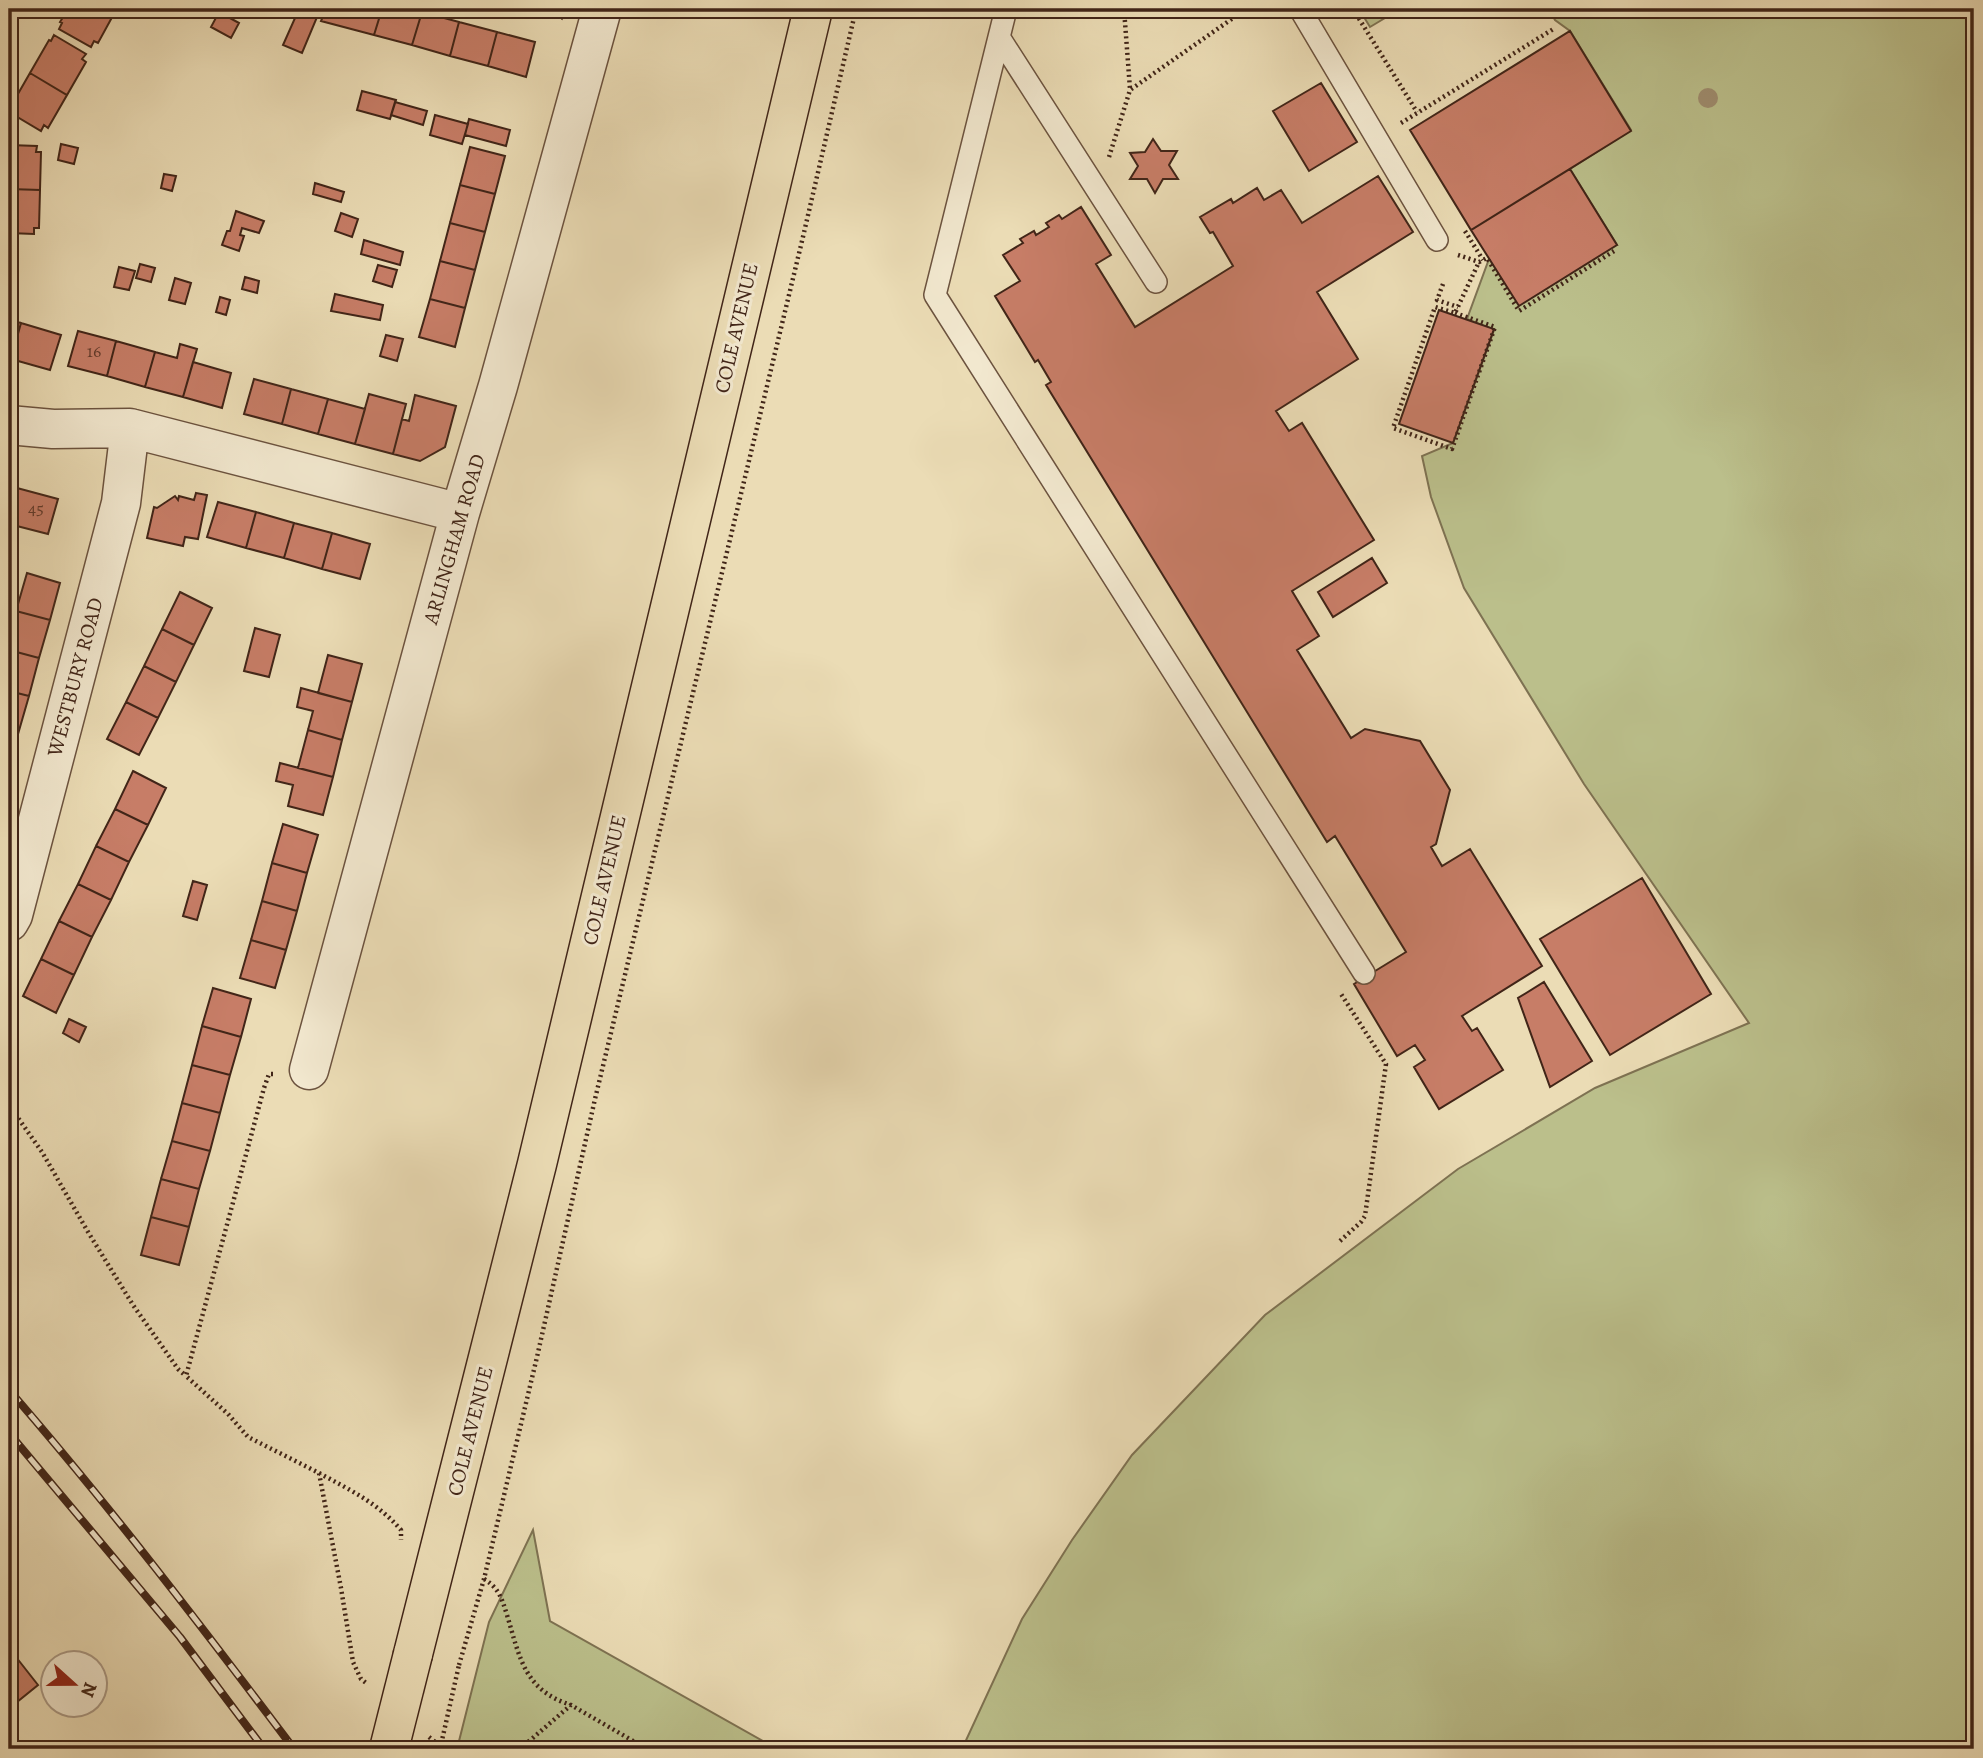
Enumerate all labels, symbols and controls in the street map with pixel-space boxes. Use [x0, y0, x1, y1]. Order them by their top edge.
street label: COLE AVENUE [707, 260, 765, 396]
house number: 16 [87, 339, 101, 363]
street label: ARLINGHAM ROAD [416, 451, 492, 628]
house number: 45 [28, 496, 44, 520]
street label: WESTBURY ROAD [40, 594, 110, 761]
street label: COLE AVENUE [575, 812, 633, 948]
street label: COLE AVENUE [440, 1363, 500, 1499]
north arrow [38, 1650, 108, 1720]
text: N [74, 1679, 104, 1701]

